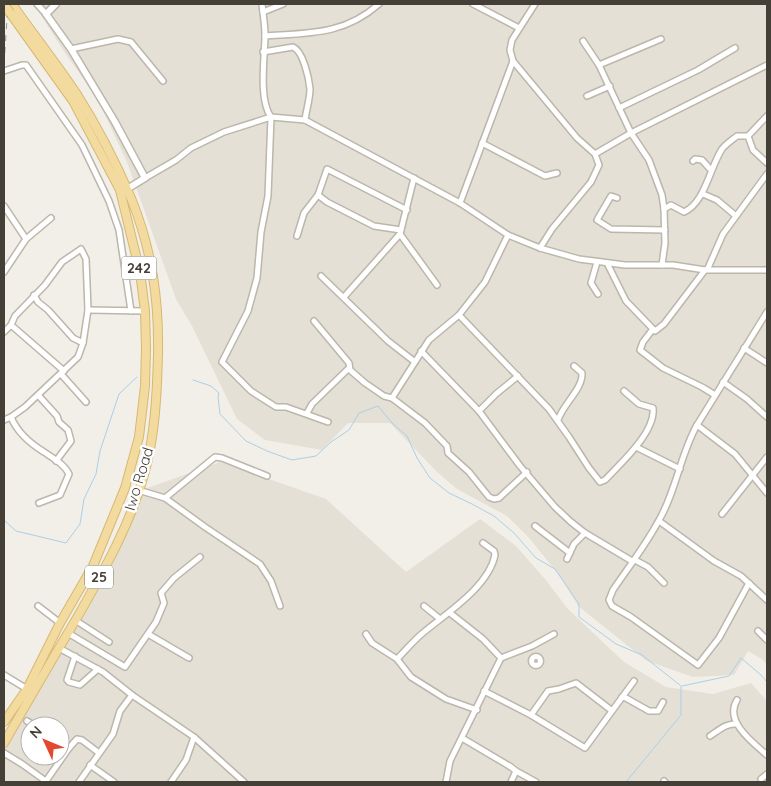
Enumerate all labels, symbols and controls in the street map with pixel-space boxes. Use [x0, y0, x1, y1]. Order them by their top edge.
road number: 242 [122, 256, 156, 280]
street label: Iwo Road [120, 445, 157, 513]
road number: 25 [85, 566, 113, 588]
north arrow [20, 716, 70, 766]
text: N [26, 722, 46, 742]

